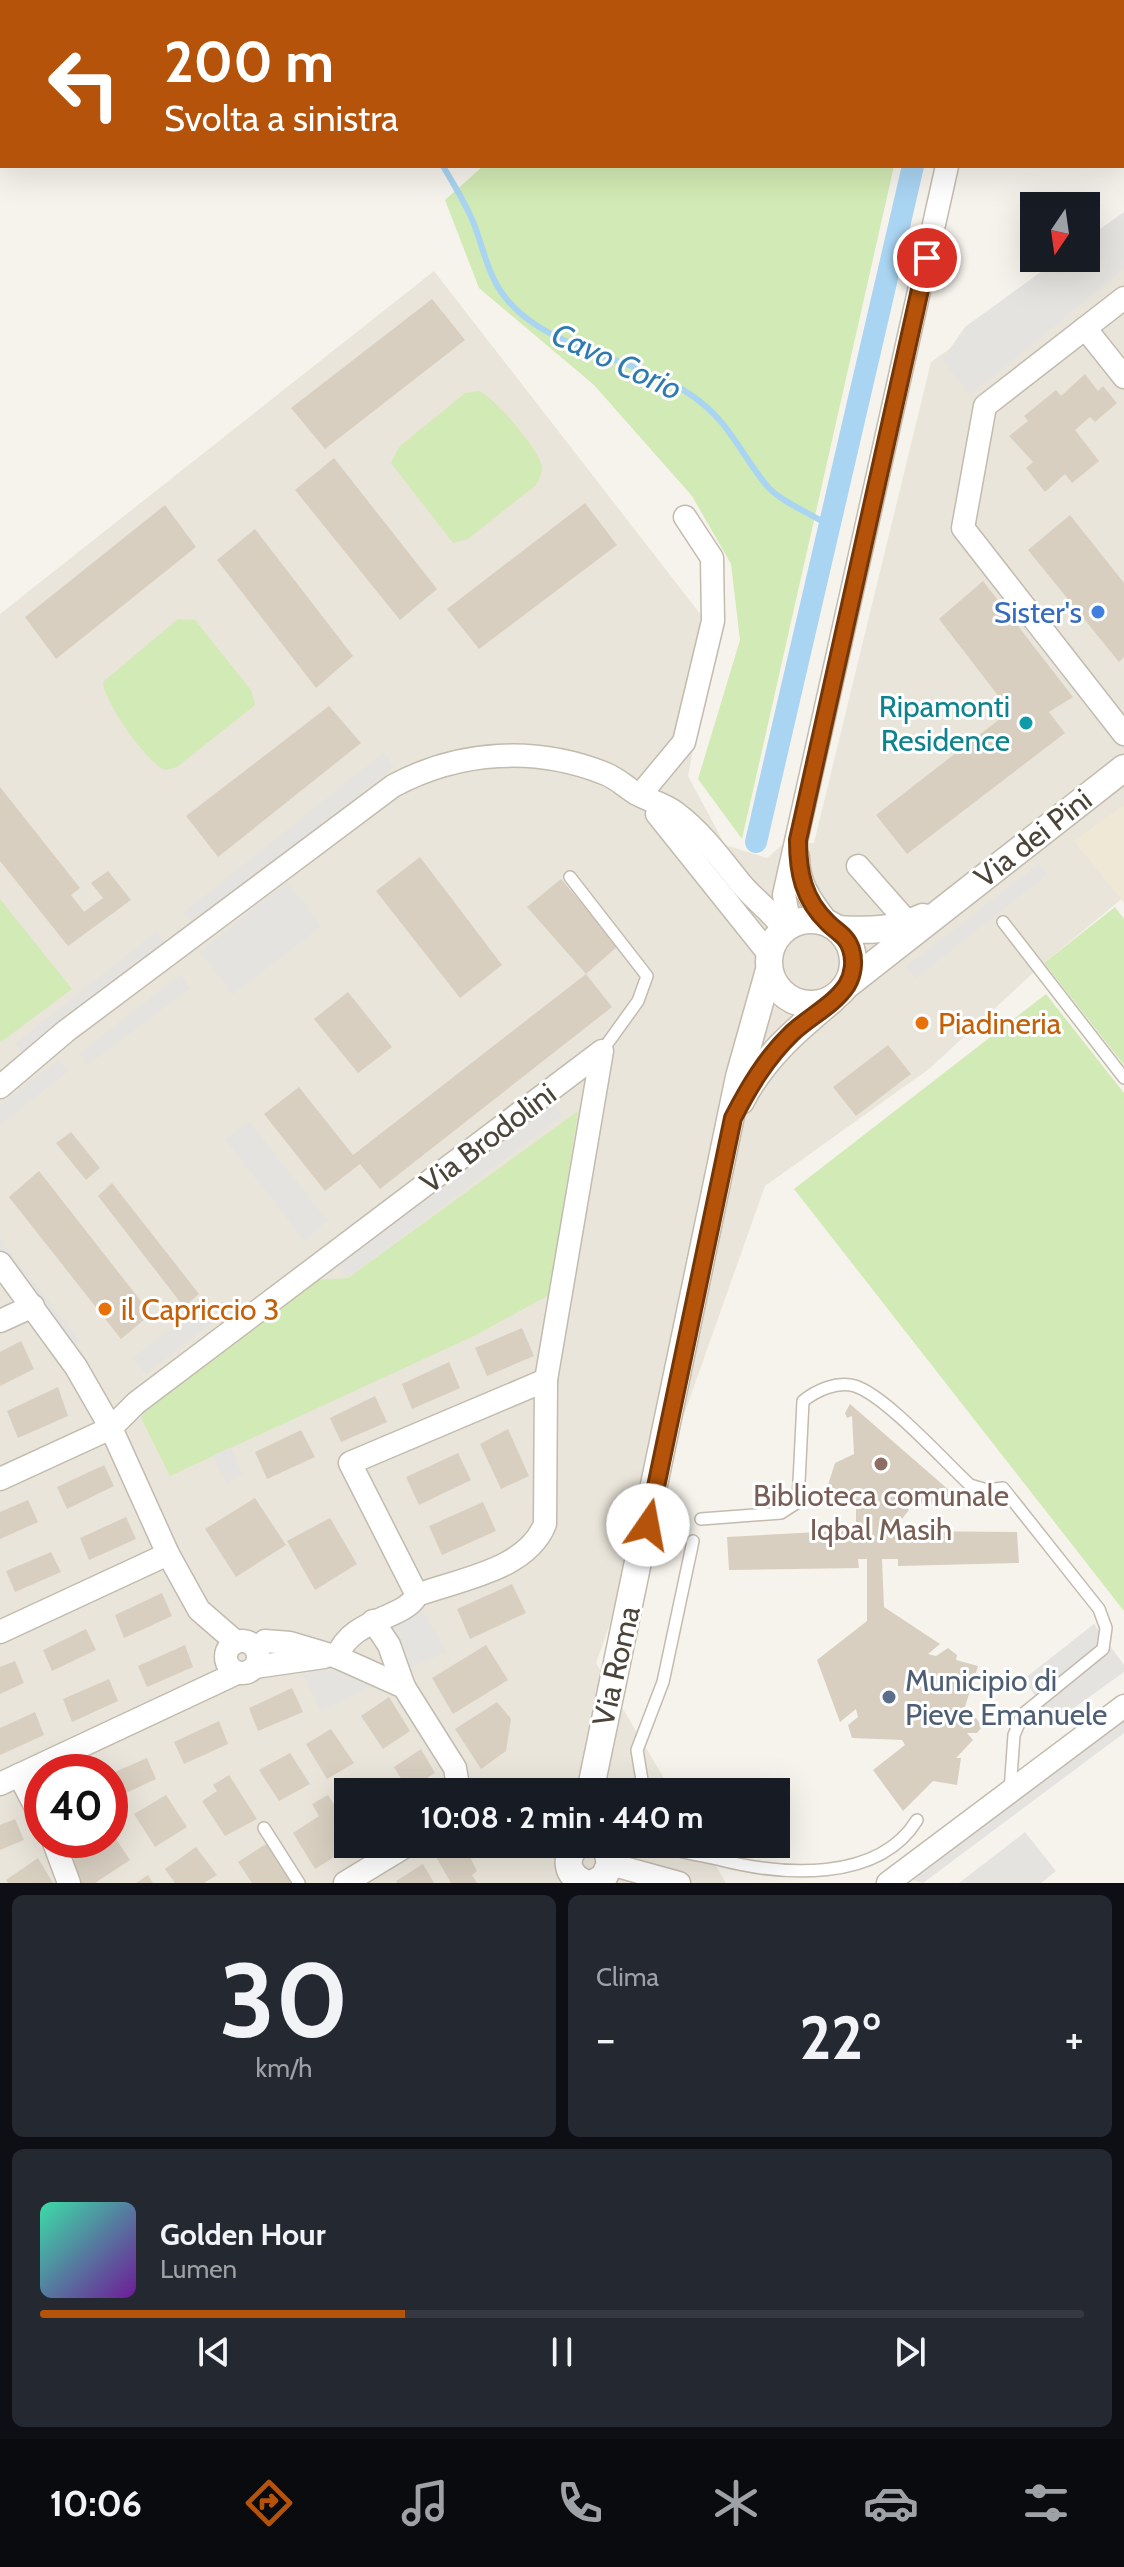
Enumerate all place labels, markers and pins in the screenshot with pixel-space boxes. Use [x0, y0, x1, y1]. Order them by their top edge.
pin [893, 224, 961, 292]
place label: Sister's [994, 594, 1082, 631]
marker: Sister's [1089, 603, 1107, 621]
place label: Ripamonti Residence [879, 688, 1010, 759]
marker: Ripamonti Residence [1017, 714, 1035, 732]
place label: Piadineria [938, 1005, 1062, 1042]
marker: Piadineria [913, 1014, 931, 1032]
place label: il Capriccio 3 [121, 1291, 280, 1328]
marker: il Capriccio 3 [96, 1300, 114, 1318]
marker: Biblioteca comunale Iqbal Masih [872, 1455, 890, 1473]
place label: Biblioteca comunale Iqbal Masih [753, 1477, 1009, 1548]
place label: Municipio di Pieve Emanuele [905, 1662, 1107, 1733]
marker: Municipio di Pieve Emanuele [880, 1688, 898, 1706]

